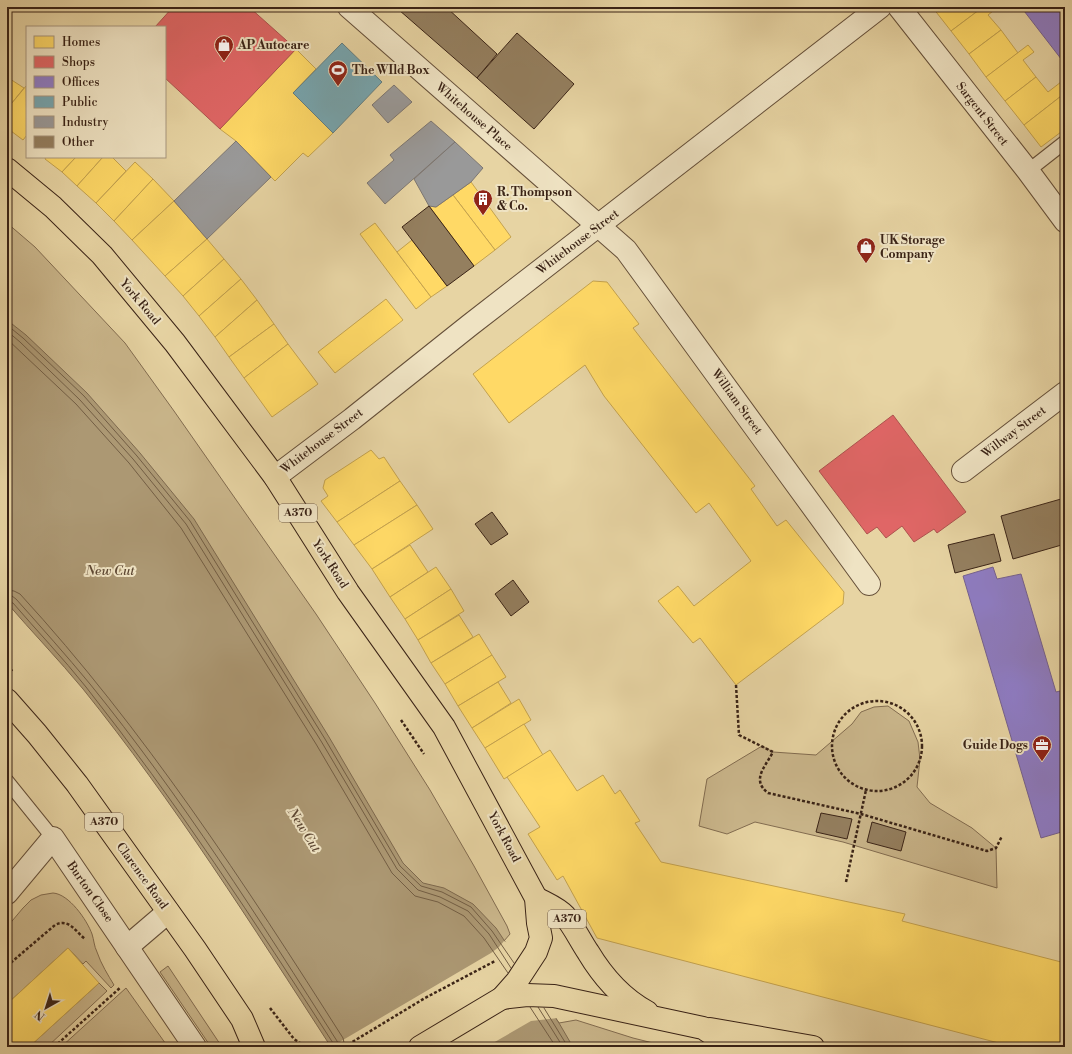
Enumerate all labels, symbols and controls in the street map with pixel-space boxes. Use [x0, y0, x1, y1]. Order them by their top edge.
legend [26, 26, 166, 158]
shop icon: AP Autocare [213, 34, 235, 62]
text: Homes [62, 35, 100, 50]
place label: AP Autocare [237, 38, 310, 53]
text: Shops [62, 55, 95, 70]
sports icon: The WIld Box [327, 59, 349, 87]
place label: The WIld Box [352, 63, 429, 78]
text: Offices [62, 75, 100, 90]
street label: Whitehouse Place [432, 79, 515, 154]
street label: Sargent Street [952, 79, 1012, 149]
text: Public [62, 95, 98, 110]
text: Industry [62, 115, 109, 130]
text: Other [62, 135, 94, 150]
place label: R. Thompson & Co. [497, 185, 573, 214]
building icon: R. Thompson & Co. [472, 188, 494, 216]
street label: Whitehouse Street [533, 206, 623, 278]
place label: UK Storage Company [880, 233, 946, 262]
shop icon: UK Storage Company [855, 236, 877, 264]
street label: York Road [116, 275, 164, 328]
street label: William Street [708, 366, 766, 438]
street label: Willway Street [978, 402, 1050, 462]
street label: Whitehouse Street [277, 405, 367, 477]
road number: A370 [279, 504, 317, 522]
street label: York Road [308, 536, 351, 591]
water label: New Cut [84, 563, 135, 579]
office icon: Guide Dogs [1031, 734, 1053, 762]
place label: Guide Dogs [963, 738, 1028, 753]
water label: New Cut [284, 804, 324, 856]
street label: York Road [484, 808, 524, 865]
road number: A370 [85, 813, 123, 831]
street label: Clarence Road [113, 840, 171, 912]
street label: Burton Close [63, 858, 117, 925]
road number: A370 [548, 910, 586, 928]
north arrow [26, 988, 66, 1028]
text: N [32, 1007, 48, 1023]

